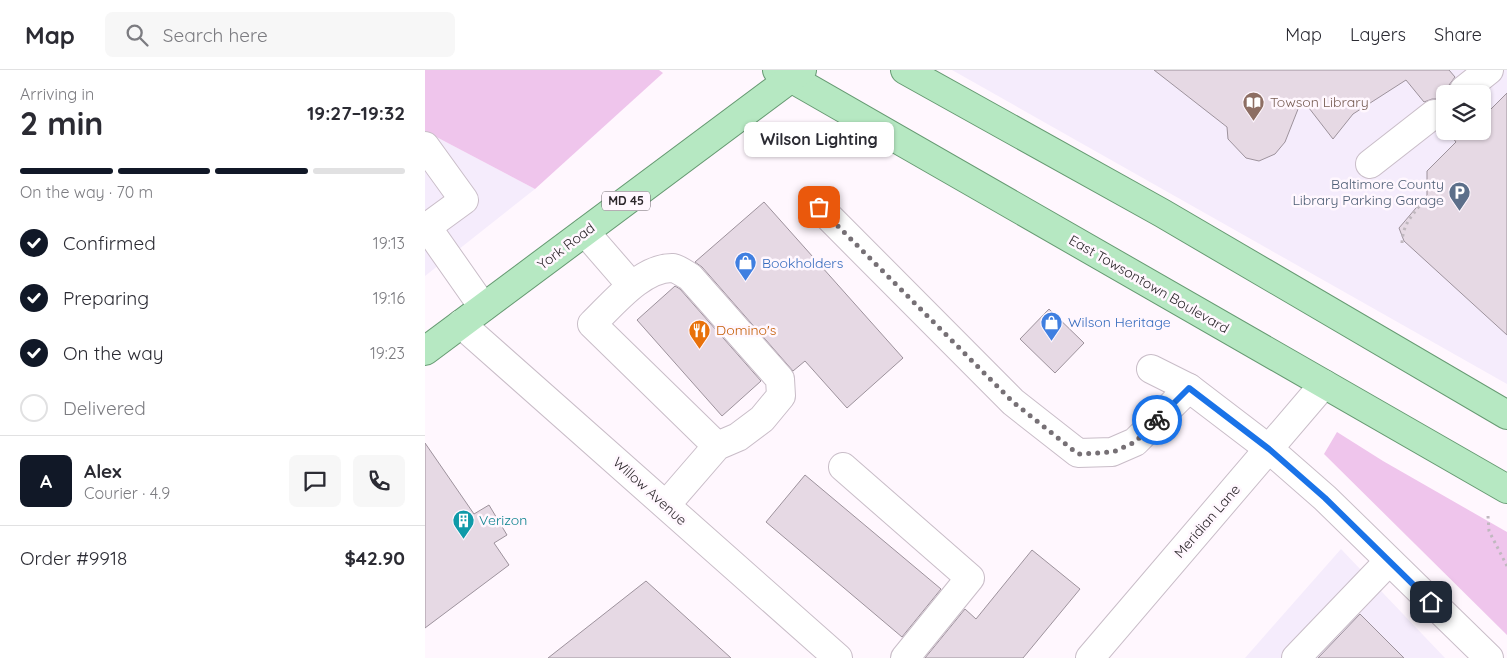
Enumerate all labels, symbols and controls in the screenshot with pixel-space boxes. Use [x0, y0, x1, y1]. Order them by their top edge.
search box [105, 12, 455, 57]
text: Map [25, 20, 75, 50]
icon: search [123, 21, 151, 49]
text: Search here [163, 23, 268, 47]
text: Map [1285, 23, 1322, 46]
text: Layers [1350, 23, 1406, 46]
text: Share [1434, 23, 1482, 46]
text: Arriving in [20, 84, 94, 104]
map controls [1436, 85, 1491, 140]
button: layers [1436, 85, 1491, 140]
library icon: Towson Library [1242, 90, 1266, 121]
place label: Towson Library [1270, 93, 1369, 111]
text: 19:27–19:32 [307, 101, 405, 125]
text: 2 min [20, 103, 103, 143]
callout: Wilson Lighting [744, 122, 894, 157]
text: Wilson Lighting [760, 129, 878, 149]
place label: Baltimore County Library Parking Garage [1292, 175, 1444, 209]
parking icon: Baltimore County Library Parking Garage [1448, 180, 1472, 211]
text: On the way · 70 m [20, 182, 153, 202]
pin [798, 186, 840, 228]
road number: MD 45 [602, 192, 650, 210]
icon: bag [805, 193, 833, 221]
street label: York Road [534, 219, 598, 273]
icon: check [20, 229, 48, 257]
text: Confirmed [63, 231, 156, 255]
street label: East Towsontown Boulevard [1066, 231, 1232, 337]
text: 19:13 [373, 233, 405, 253]
shop icon: Bookholders [734, 251, 758, 282]
place label: Bookholders [762, 254, 843, 272]
icon: check [20, 284, 48, 312]
text: Preparing [63, 286, 149, 310]
text: 19:16 [373, 288, 405, 308]
shop icon: Wilson Heritage [1040, 310, 1064, 341]
place label: Wilson Heritage [1068, 313, 1171, 331]
restaurant icon: Domino's [688, 318, 712, 349]
place label: Domino's [716, 321, 776, 339]
icon: check [20, 339, 48, 367]
text: On the way [63, 341, 164, 365]
text: 19:23 [370, 343, 405, 363]
courier [1132, 395, 1182, 445]
text: Delivered [63, 396, 146, 420]
icon: bike [1143, 406, 1171, 434]
street label: Willow Avenue [609, 453, 691, 529]
button: chat [289, 455, 341, 507]
button: phone [353, 455, 405, 507]
text: Alex [84, 459, 122, 483]
text: A [40, 469, 52, 493]
street label: Meridian Lane [1170, 480, 1244, 562]
text: Courier · 4.9 [84, 483, 170, 503]
building icon: Verizon [451, 508, 475, 539]
place label: Verizon [479, 511, 527, 529]
text: Order #9918 [20, 546, 127, 570]
text: $42.90 [344, 546, 405, 570]
pin [1410, 581, 1452, 623]
icon: home [1417, 588, 1445, 616]

